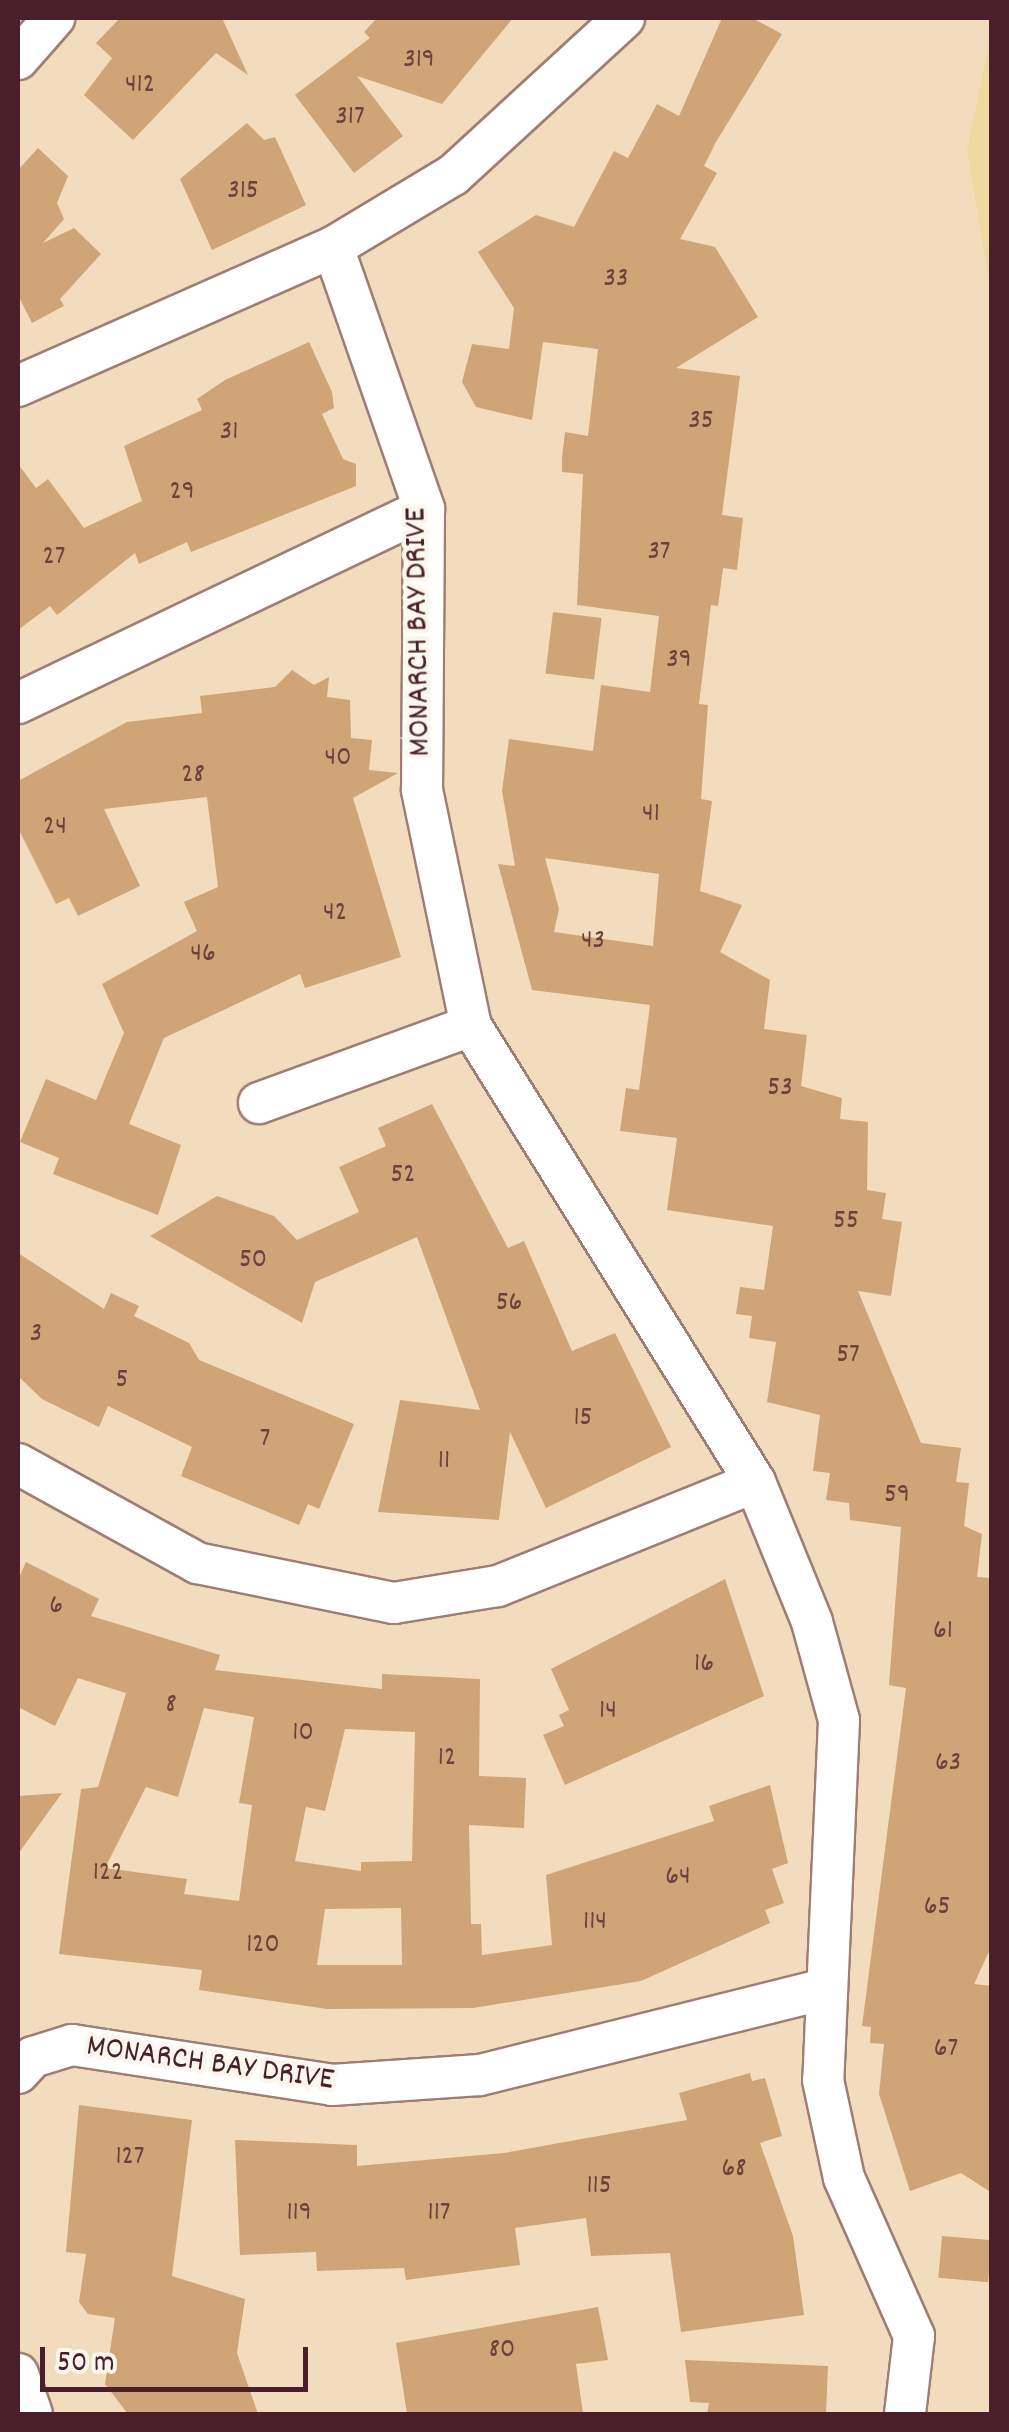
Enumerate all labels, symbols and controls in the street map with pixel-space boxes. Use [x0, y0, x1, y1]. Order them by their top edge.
house number: 319 [403, 44, 435, 78]
house number: 412 [125, 69, 155, 103]
house number: 317 [335, 101, 365, 135]
house number: 315 [227, 175, 259, 209]
house number: 33 [604, 263, 628, 297]
house number: 35 [688, 405, 714, 439]
house number: 31 [220, 416, 238, 450]
house number: 29 [169, 476, 195, 510]
street label: MONARCH BAY DRIVE [399, 507, 441, 757]
house number: 37 [647, 536, 671, 570]
house number: 27 [43, 541, 65, 575]
house number: 39 [666, 644, 692, 678]
house number: 40 [325, 742, 351, 776]
house number: 28 [181, 759, 205, 793]
house number: 41 [642, 798, 660, 832]
house number: 24 [43, 811, 67, 845]
house number: 42 [323, 897, 347, 931]
house number: 43 [581, 925, 605, 959]
house number: 46 [190, 938, 216, 972]
house number: 53 [767, 1072, 793, 1106]
house number: 52 [390, 1159, 416, 1193]
house number: 55 [833, 1205, 859, 1239]
house number: 50 [239, 1244, 267, 1278]
house number: 56 [496, 1287, 522, 1321]
house number: 3 [30, 1318, 42, 1352]
house number: 57 [836, 1339, 860, 1373]
house number: 5 [116, 1364, 128, 1398]
house number: 15 [573, 1402, 593, 1436]
house number: 7 [260, 1423, 270, 1457]
house number: 11 [438, 1445, 450, 1479]
house number: 59 [884, 1479, 910, 1513]
house number: 6 [49, 1590, 63, 1624]
house number: 61 [933, 1615, 953, 1649]
house number: 16 [694, 1648, 714, 1682]
house number: 8 [165, 1689, 177, 1723]
house number: 14 [599, 1695, 617, 1729]
house number: 10 [292, 1717, 314, 1751]
house number: 12 [438, 1742, 456, 1776]
house number: 63 [935, 1747, 961, 1781]
house number: 122 [93, 1857, 123, 1891]
house number: 64 [665, 1861, 691, 1895]
house number: 65 [924, 1891, 950, 1925]
house number: 114 [583, 1906, 607, 1940]
house number: 120 [246, 1929, 280, 1963]
street label: MONARCH BAY DRIVE [84, 2029, 336, 2101]
house number: 67 [934, 2033, 958, 2067]
house number: 127 [115, 2141, 145, 2175]
house number: 68 [722, 2153, 746, 2187]
house number: 115 [586, 2170, 612, 2204]
house number: 119 [286, 2197, 312, 2231]
house number: 117 [428, 2197, 450, 2231]
scale bar [45, 2327, 312, 2389]
house number: 80 [489, 2334, 515, 2368]
text: 50 m [57, 2343, 115, 2386]

